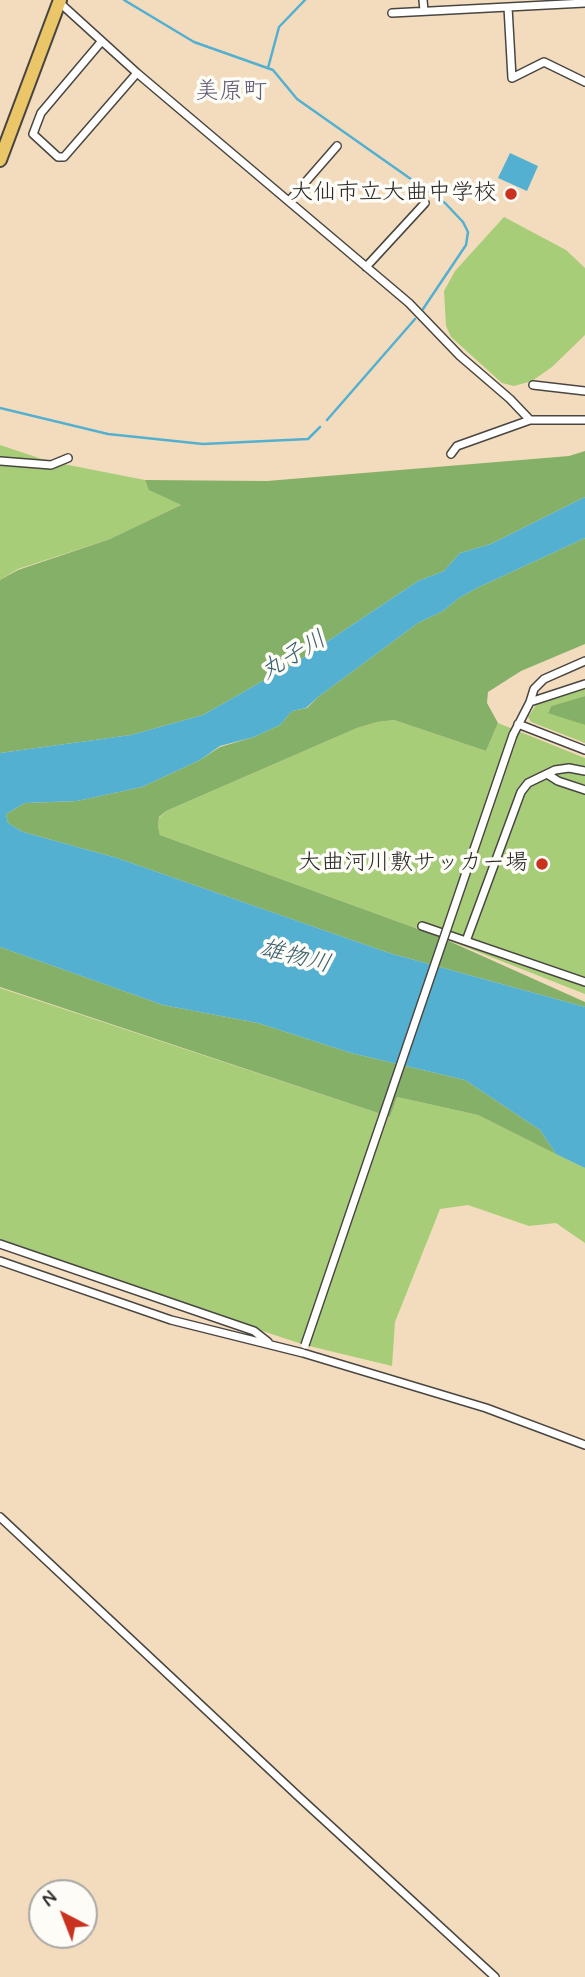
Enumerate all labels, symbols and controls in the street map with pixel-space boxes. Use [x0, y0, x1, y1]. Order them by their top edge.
district label: 美原町 [195, 79, 267, 107]
place label: 大仙市立大曲中学校 [290, 180, 497, 208]
marker: 大仙市立大曲中学校 [503, 186, 519, 202]
water label: 丸子川 [256, 626, 332, 688]
place label: 大曲河川敷サッカー場 [298, 850, 528, 878]
marker: 大曲河川敷サッカー場 [534, 856, 550, 872]
water label: 雄物川 [257, 935, 333, 981]
north arrow [28, 1879, 98, 1949]
text: N [37, 1886, 63, 1913]

